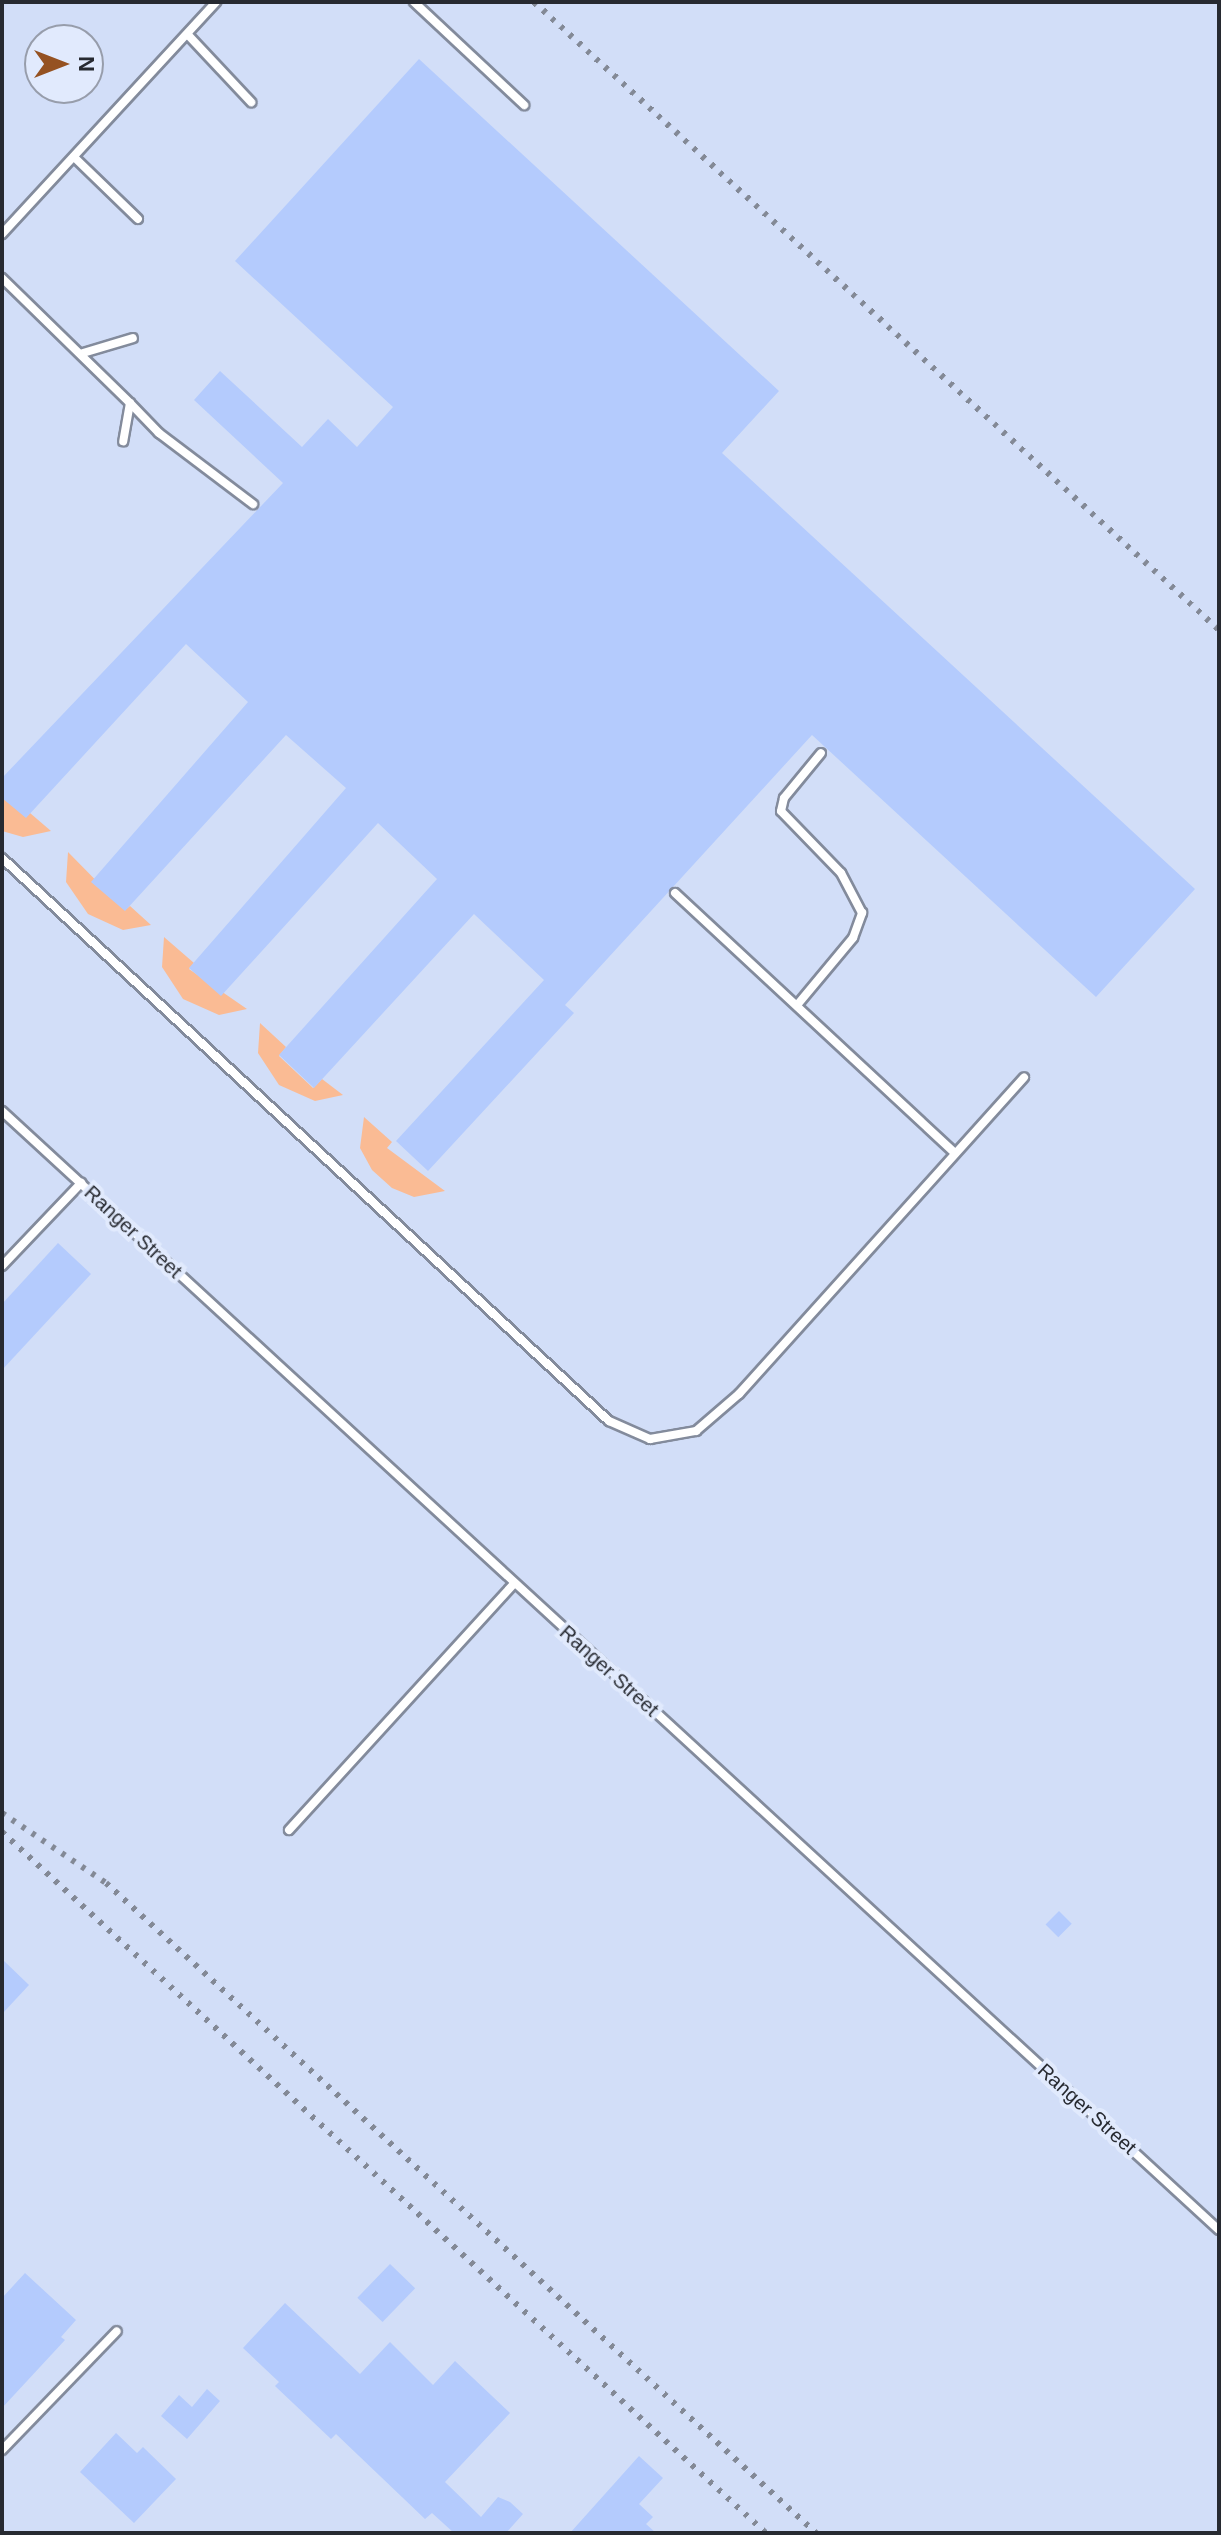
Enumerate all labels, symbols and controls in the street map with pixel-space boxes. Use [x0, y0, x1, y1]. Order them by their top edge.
north arrow [24, 24, 104, 104]
text: N [74, 56, 99, 72]
street label: Ranger Street [79, 1181, 187, 1283]
street label: Ranger Street [555, 1620, 663, 1722]
street label: Ranger Street [1033, 2058, 1141, 2160]

